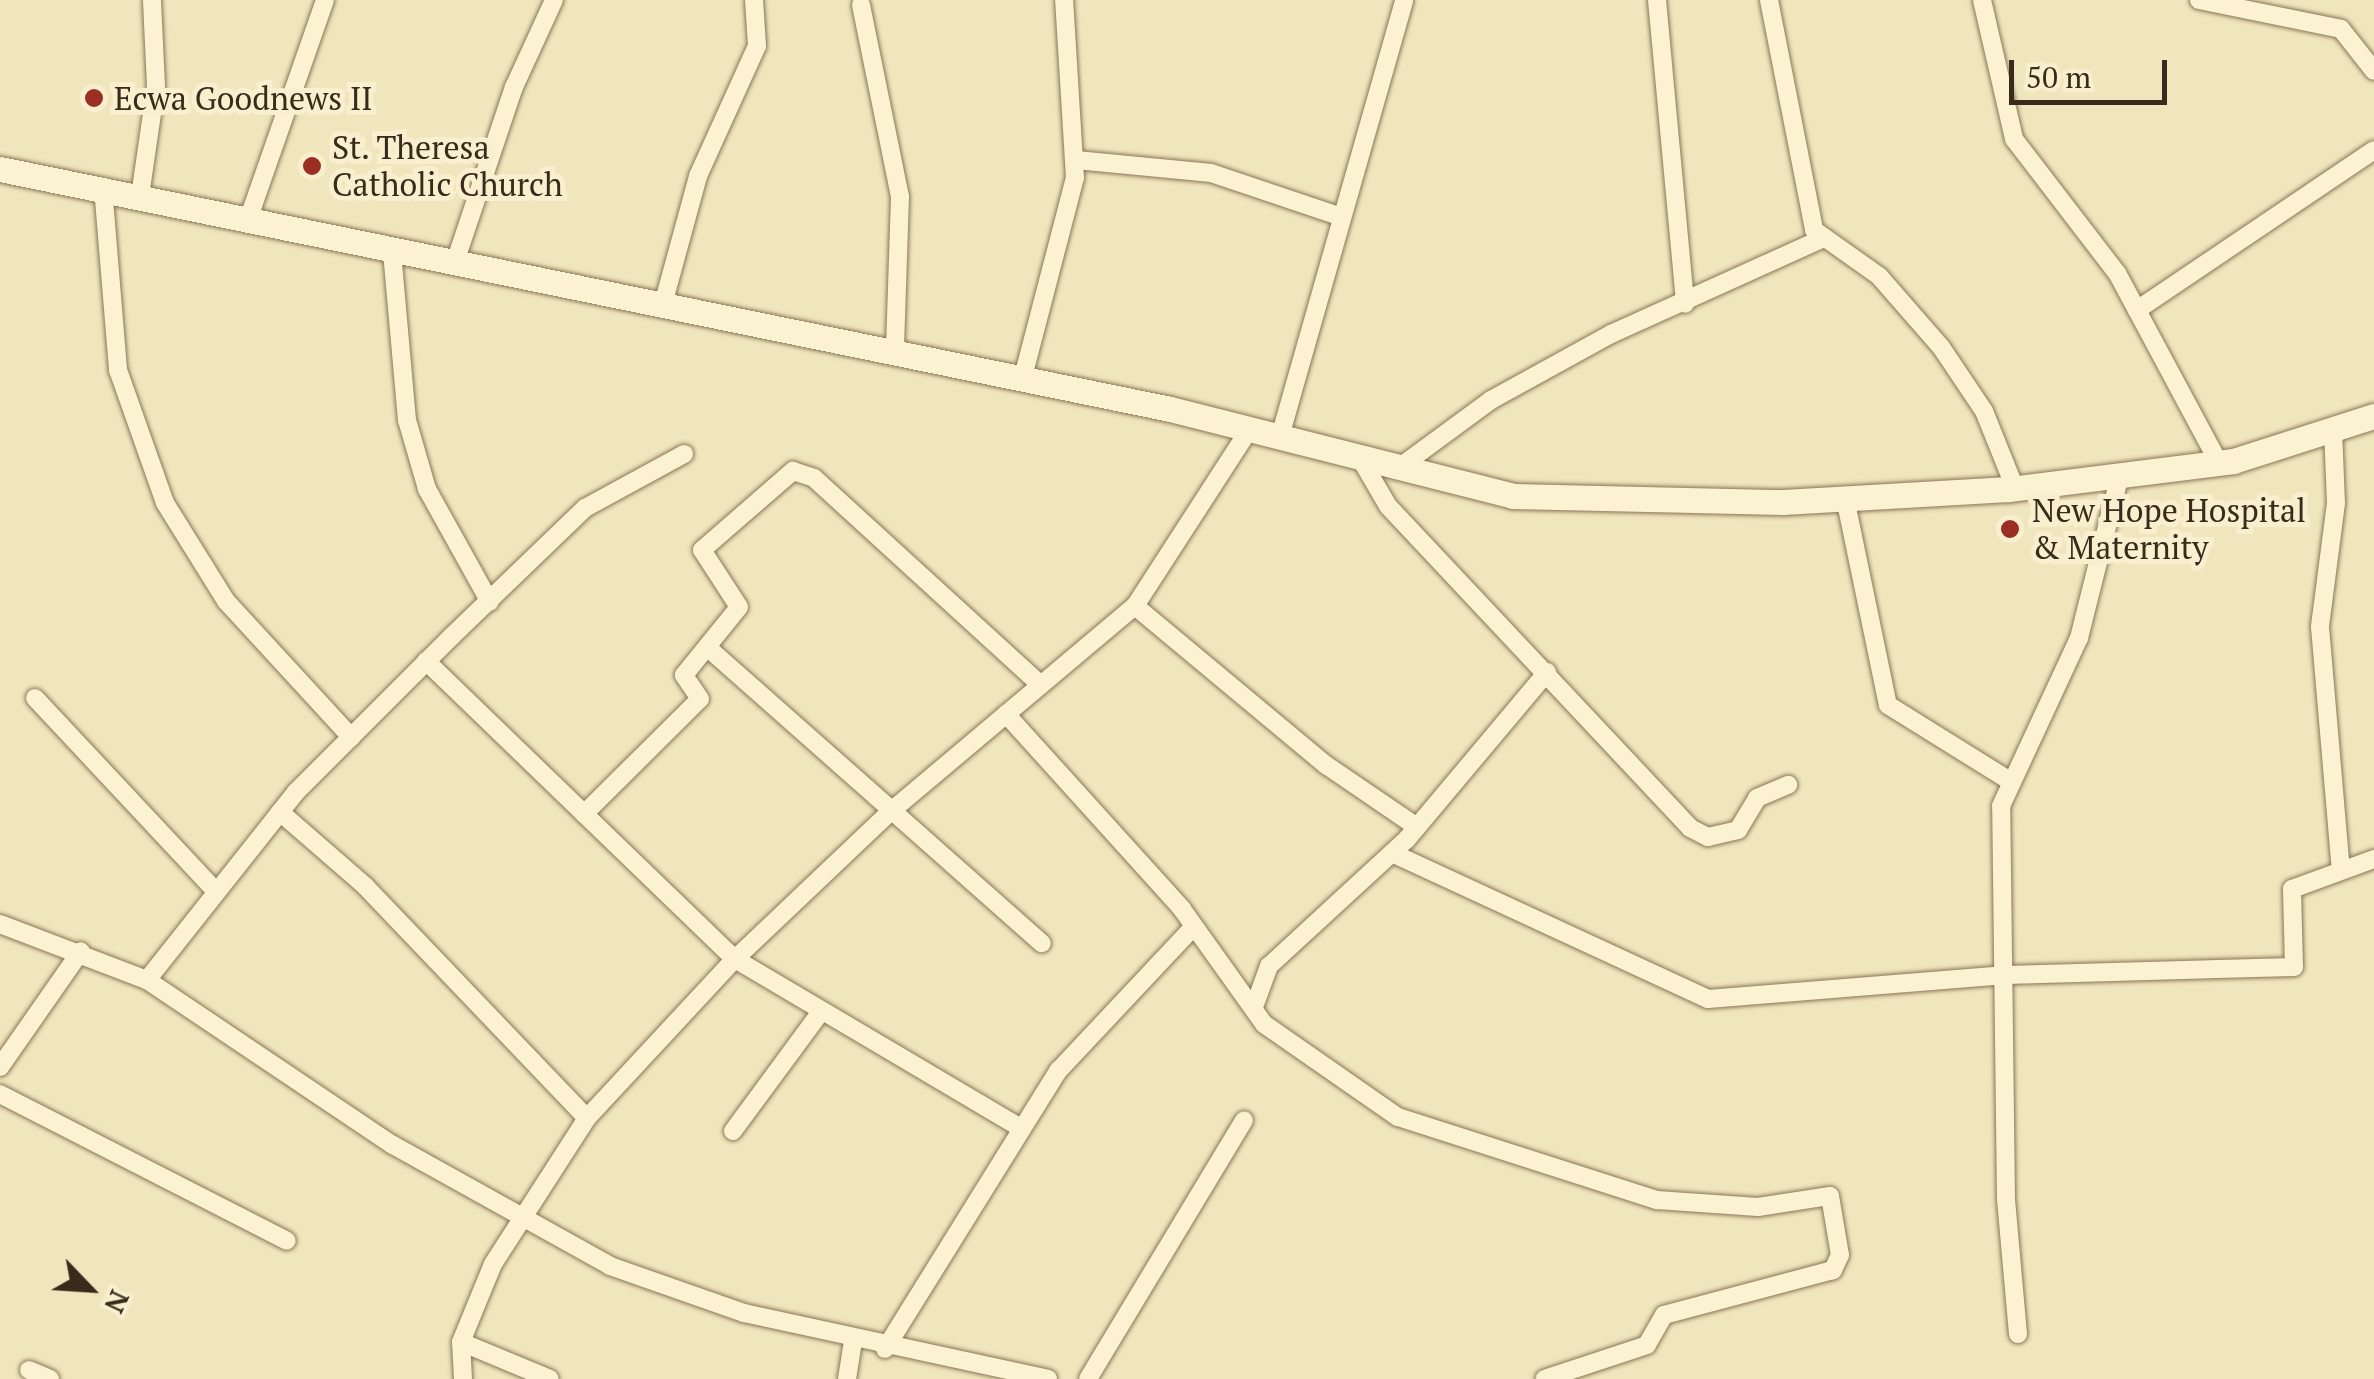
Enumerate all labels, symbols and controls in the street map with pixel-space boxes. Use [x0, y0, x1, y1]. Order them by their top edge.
scale bar [2014, 40, 2172, 102]
text: 50 m [2026, 57, 2091, 97]
place label: Ecwa Goodnews II [114, 79, 372, 117]
marker: Ecwa Goodnews II [83, 87, 105, 109]
place label: St. Theresa Catholic Church [332, 129, 563, 204]
marker: St. Theresa Catholic Church [301, 155, 323, 177]
place label: New Hope Hospital & Maternity [2032, 492, 2306, 567]
marker: New Hope Hospital & Maternity [1997, 516, 2023, 542]
north arrow [40, 1239, 140, 1339]
text: N [96, 1284, 139, 1319]

